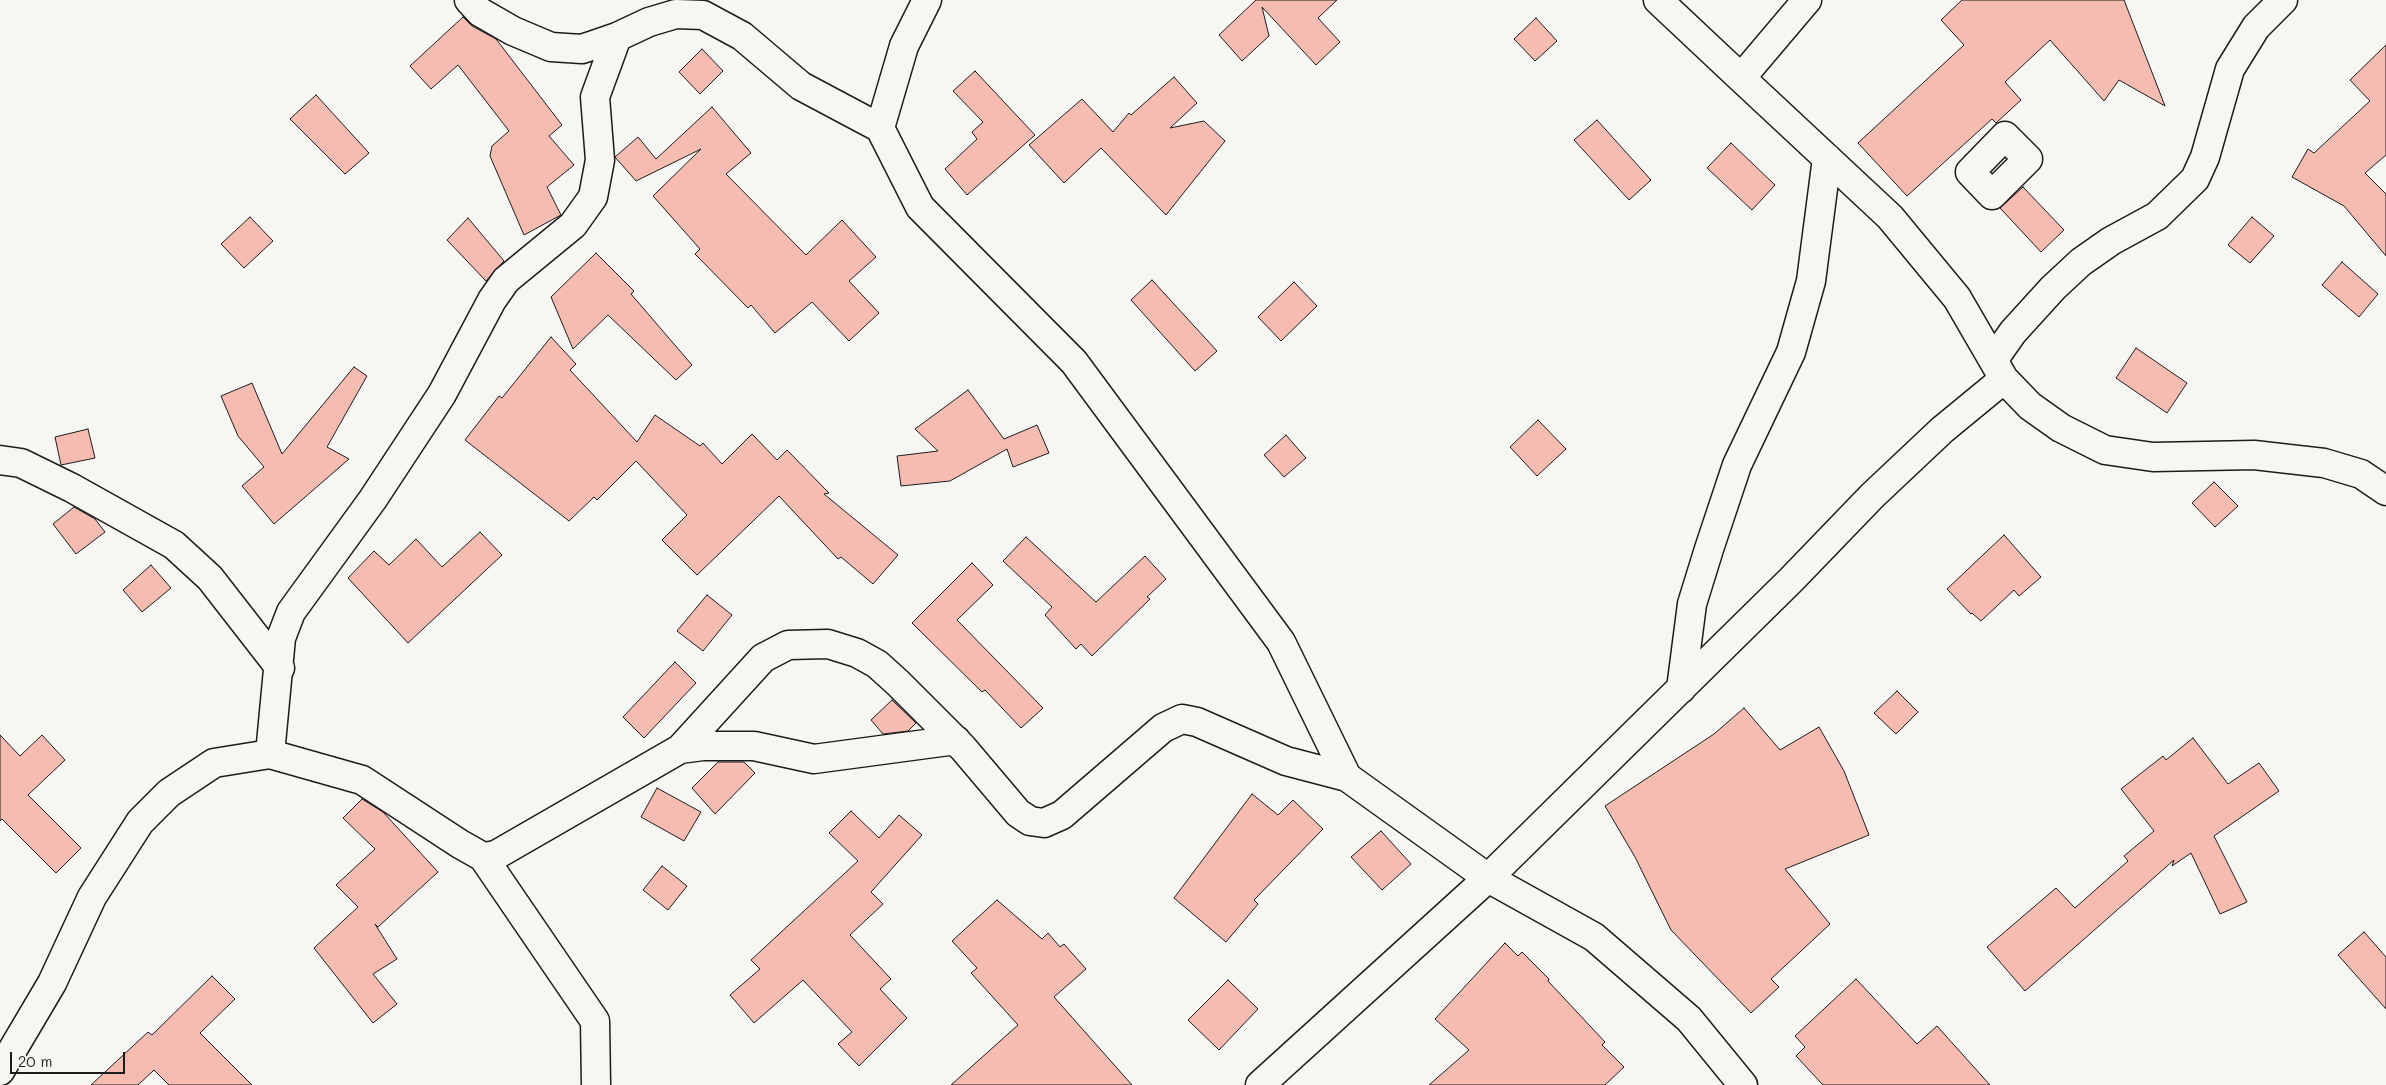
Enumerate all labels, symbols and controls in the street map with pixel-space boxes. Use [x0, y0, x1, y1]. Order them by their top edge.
scale bar [12, 1042, 128, 1074]
text: 20 m [18, 1051, 52, 1071]

